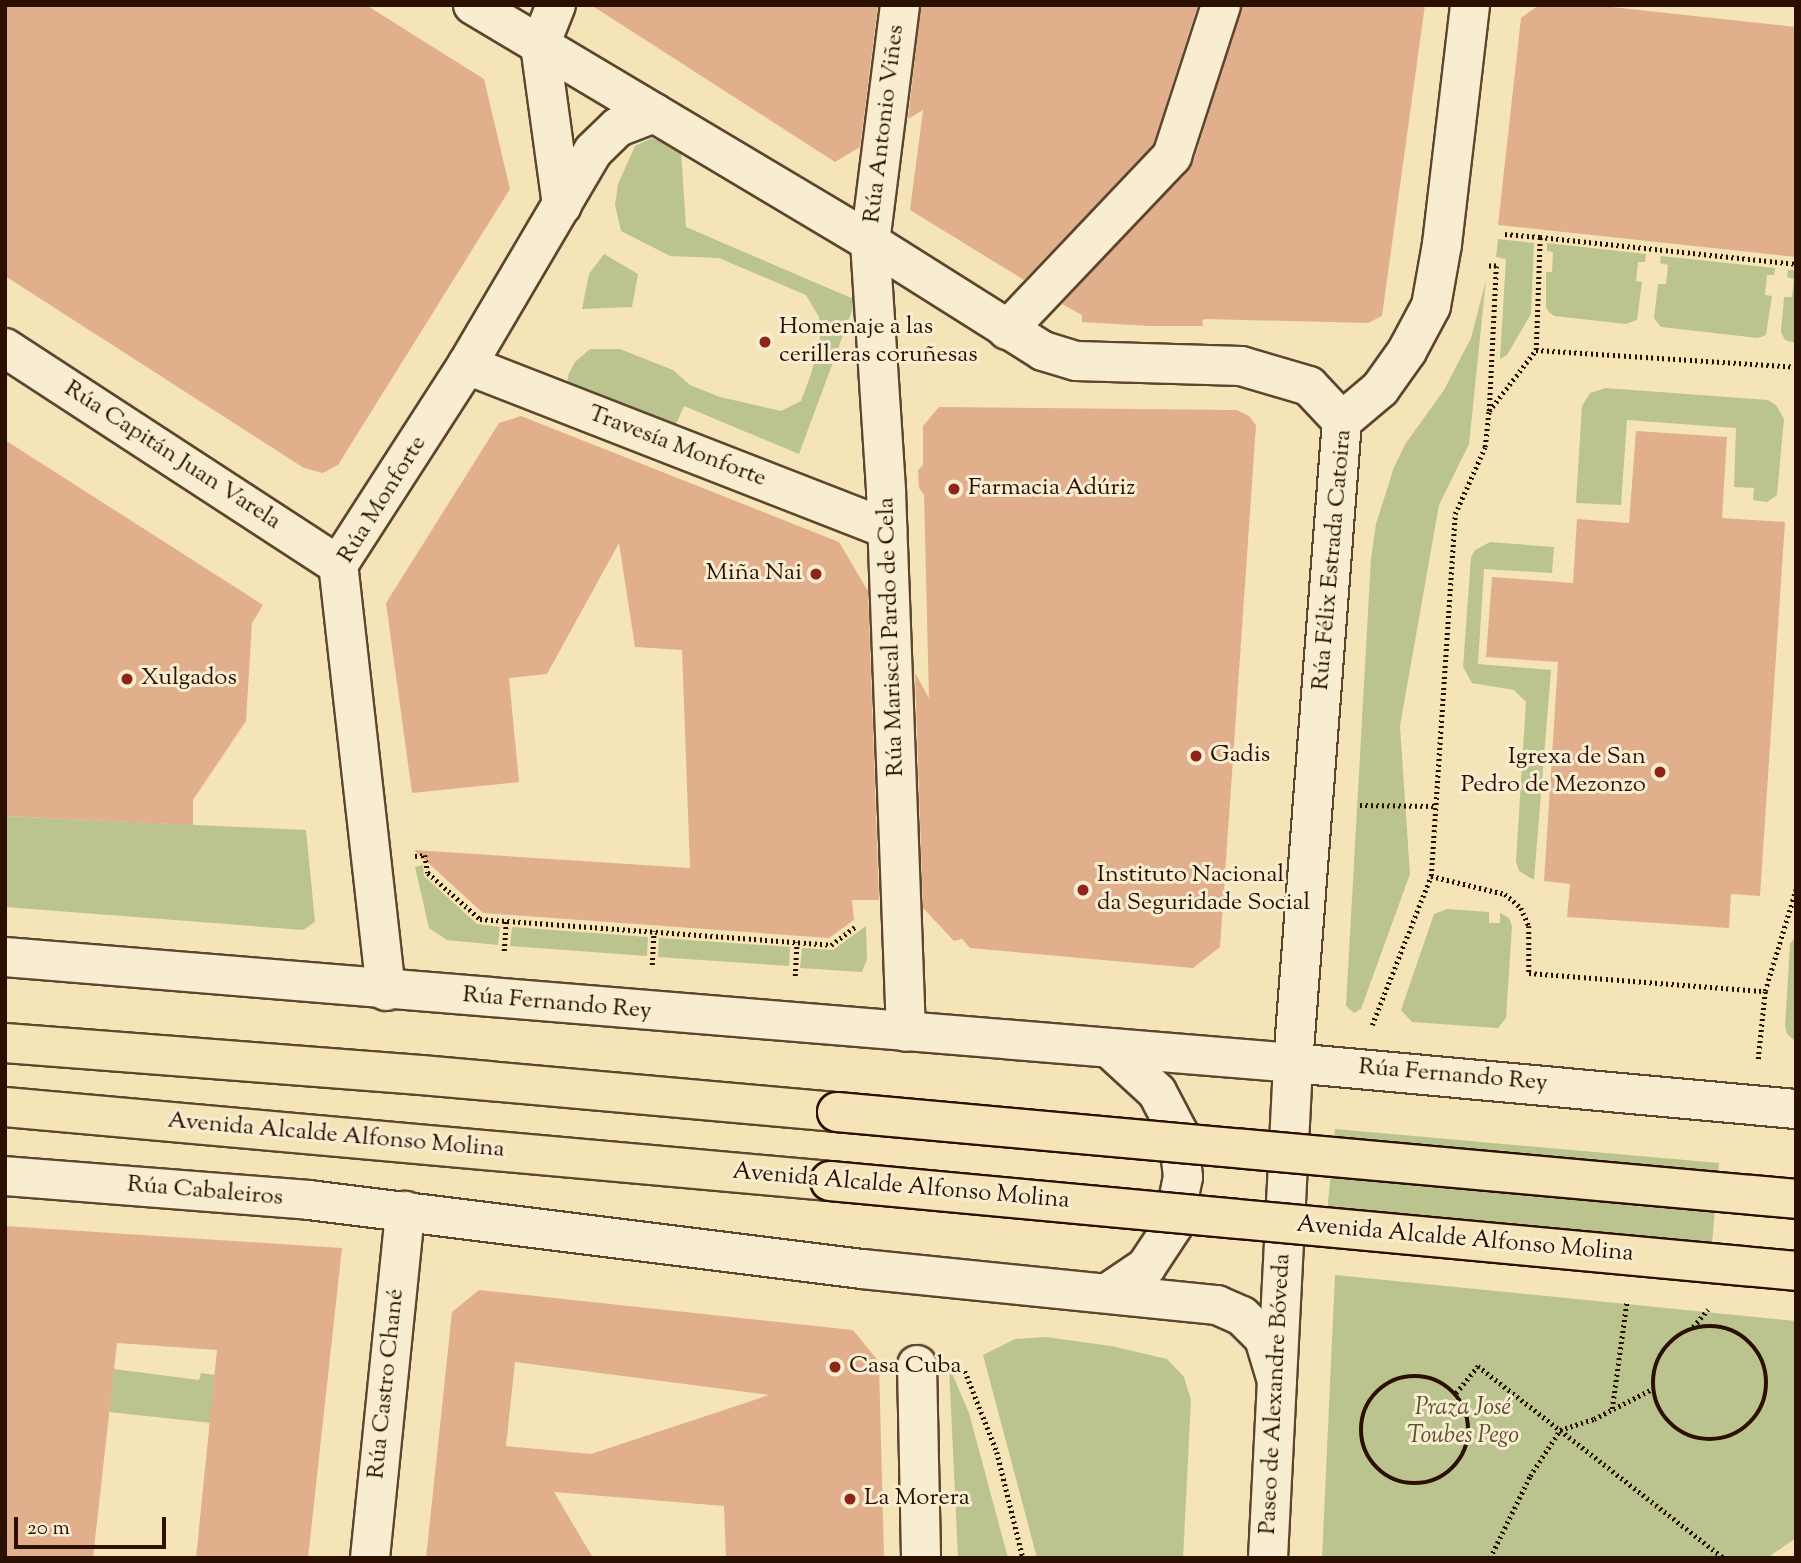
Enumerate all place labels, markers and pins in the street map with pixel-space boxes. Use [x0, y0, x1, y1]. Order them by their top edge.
place label: Homenaje a las cerilleras coruñesas [779, 314, 978, 370]
marker: Homenaje a las cerilleras coruñesas [757, 334, 773, 350]
place label: Farmacia Adúriz [968, 475, 1135, 503]
marker: Farmacia Adúriz [946, 481, 962, 497]
place label: Miña Nai [706, 560, 802, 588]
marker: Miña Nai [808, 566, 824, 582]
place label: Xulgados [141, 665, 237, 693]
marker: Xulgados [119, 671, 135, 687]
place label: Gadis [1210, 742, 1270, 770]
place label: Igrexa de San Pedro de Mezonzo [1461, 744, 1646, 800]
marker: Gadis [1188, 748, 1204, 764]
marker: Igrexa de San Pedro de Mezonzo [1652, 764, 1668, 780]
place label: Instituto Nacional da Seguridade Social [1097, 862, 1310, 918]
marker: Instituto Nacional da Seguridade Social [1075, 882, 1091, 898]
place label: Casa Cuba [849, 1353, 961, 1381]
marker: Casa Cuba [827, 1359, 843, 1375]
place label: La Morera [864, 1485, 970, 1513]
marker: La Morera [842, 1491, 858, 1507]

